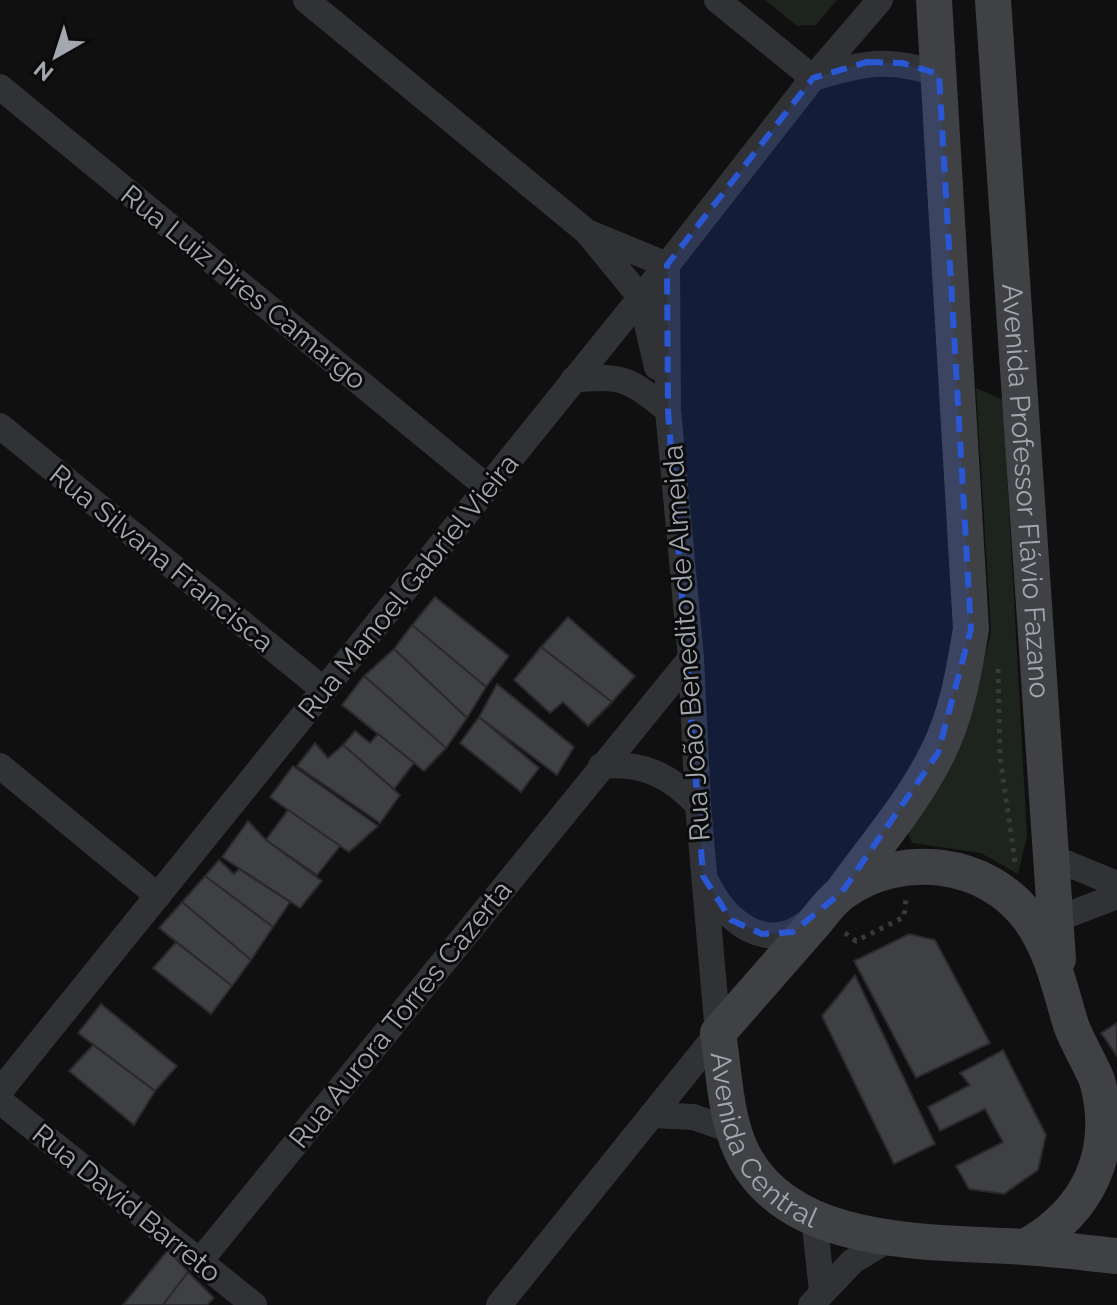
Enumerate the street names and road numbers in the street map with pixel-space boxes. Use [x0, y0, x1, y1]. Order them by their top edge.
street label: Rua Luiz Pires Camargo [114, 178, 373, 396]
street label: Avenida Professor Flávio Fazano [995, 283, 1056, 699]
street label: Rua João Benedito de Almeida [656, 444, 717, 842]
street label: Rua Manoel Gabriel Vieira [292, 447, 525, 725]
street label: Rua Silvana Francisca [43, 458, 280, 659]
street label: Rua Aurora Torres Cazerta [282, 874, 518, 1155]
street label: Avenida Central [704, 1050, 823, 1235]
street label: Rua David Barreto [26, 1117, 227, 1289]

